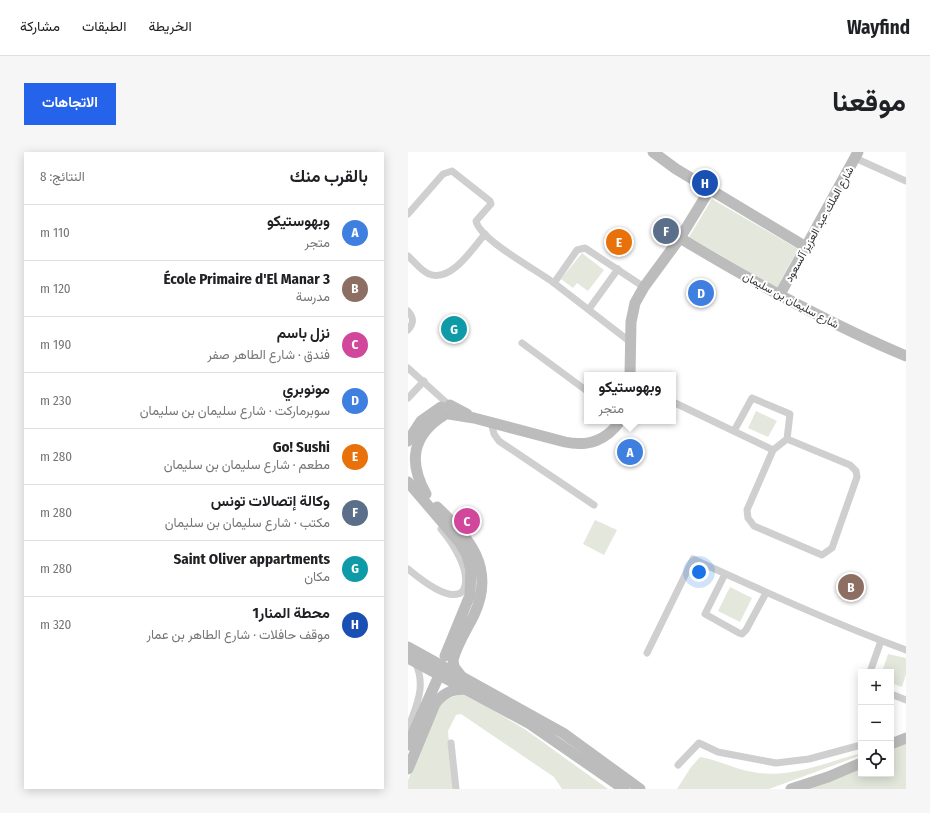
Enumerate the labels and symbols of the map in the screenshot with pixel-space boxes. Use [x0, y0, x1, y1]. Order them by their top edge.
street label: شارع الملك عبد العزيز آلسعود [782, 164, 858, 285]
pin: H [692, 168, 718, 198]
pin: F [653, 216, 679, 246]
pin: E [606, 227, 632, 257]
street label: شارع سليمان بن سليمان [740, 270, 841, 332]
pin: D [688, 278, 714, 308]
pin: G [441, 314, 467, 344]
pin: A [617, 437, 643, 467]
pin: C [454, 506, 480, 536]
your location [689, 562, 709, 582]
pin: B [838, 572, 864, 602]

